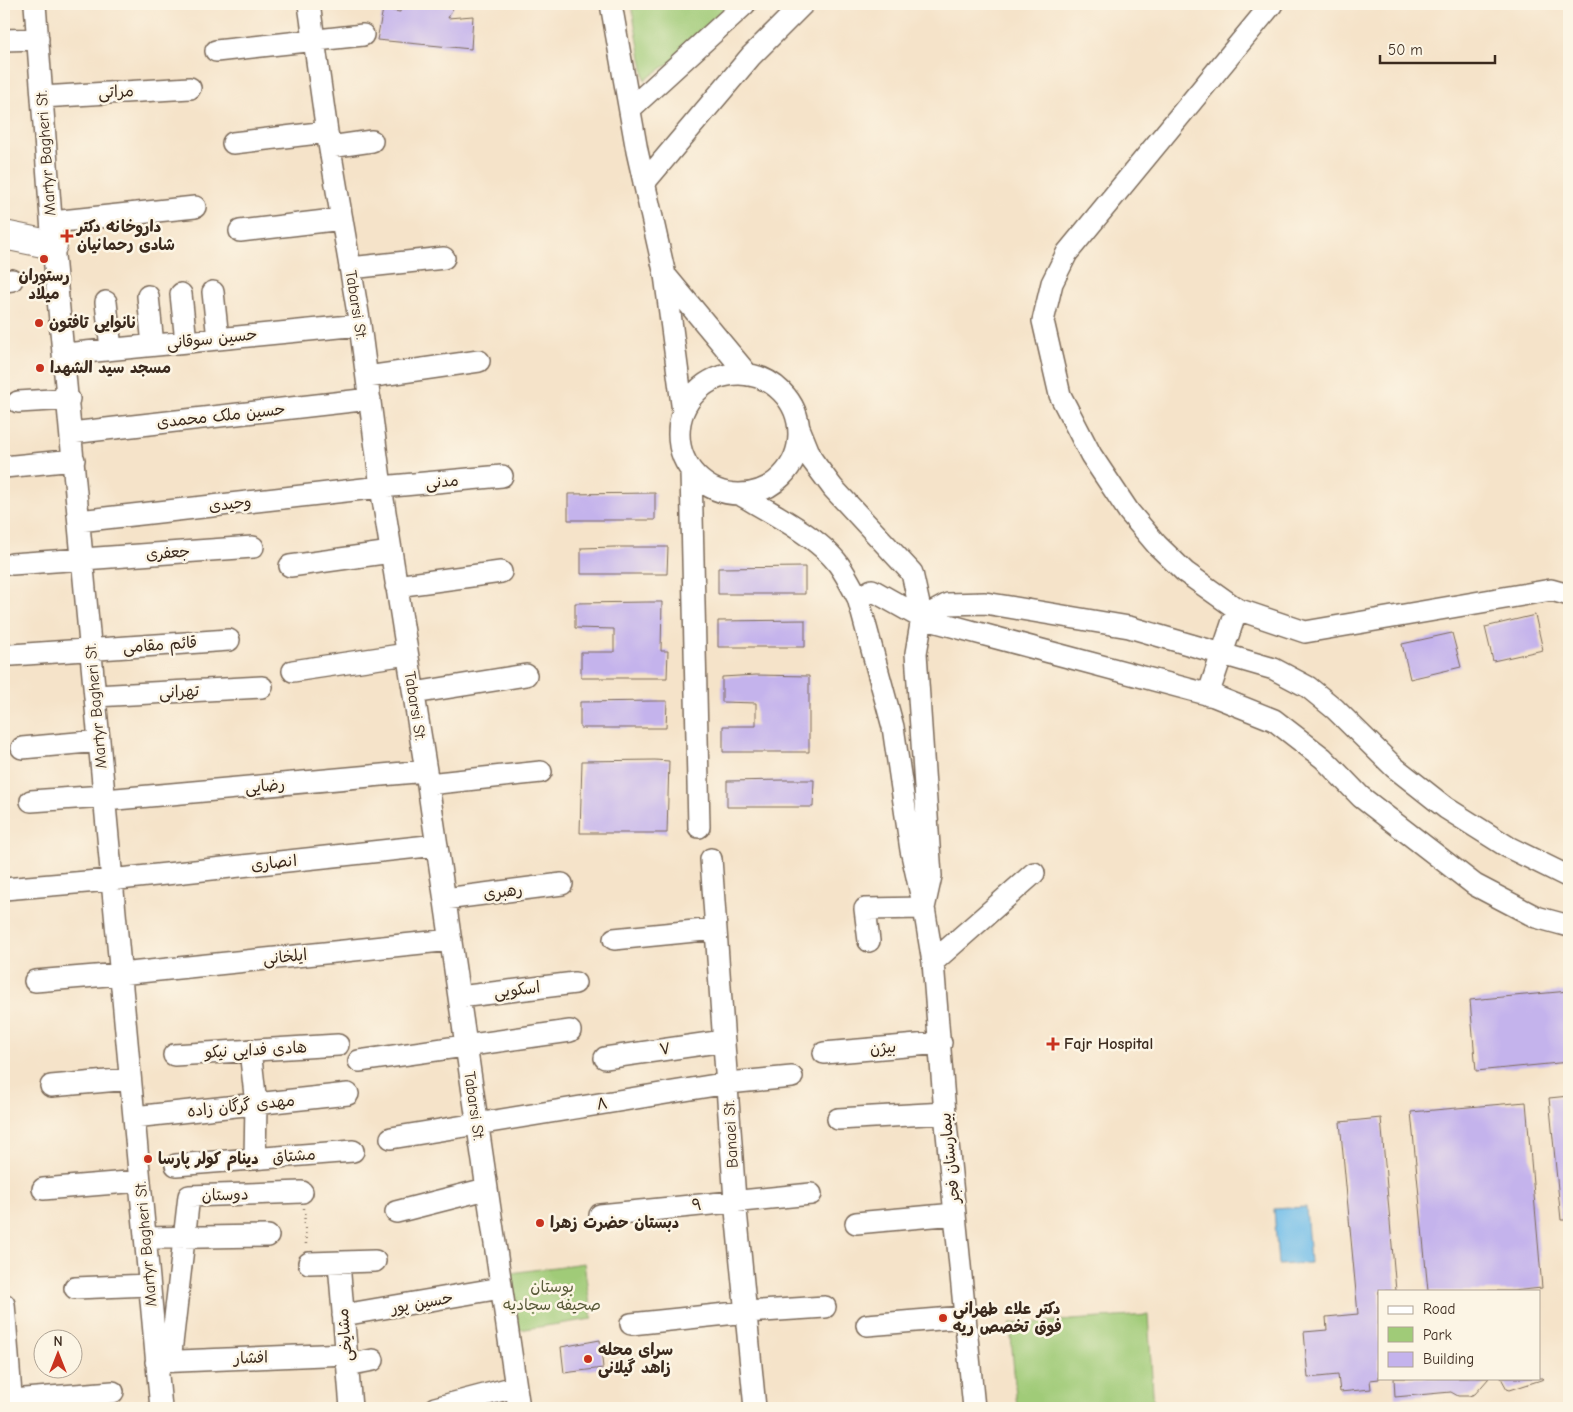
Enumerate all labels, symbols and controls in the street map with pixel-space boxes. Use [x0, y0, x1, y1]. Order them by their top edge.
scale bar [1380, 32, 1496, 64]
text: 50 m [1388, 41, 1423, 59]
street label: مراتی [98, 82, 134, 103]
street label: Martyr Bagheri St. [33, 90, 59, 216]
place label: داروخانه دکتر شادی رحمانیان [75, 218, 175, 254]
marker: داروخانه دکتر شادی رحمانیان [61, 230, 73, 242]
marker: رستوران میلاد [38, 253, 50, 265]
place label: رستوران میلاد [18, 267, 70, 303]
street label: Tabarsi St. [342, 269, 370, 341]
place label: نانوایی تافتون [49, 314, 137, 333]
marker: نانوایی تافتون [33, 317, 45, 329]
street label: حسین سوقانی [166, 325, 258, 354]
place label: مسجد سید الشهدا [50, 359, 171, 377]
marker: مسجد سید الشهدا [34, 362, 46, 374]
street label: حسین ملک محمدی [156, 400, 286, 432]
street label: مدنی [425, 472, 459, 493]
street label: وحیدی [208, 493, 252, 515]
street label: جعفری [145, 542, 191, 564]
street label: قائم مقامی [122, 633, 198, 660]
street label: Martyr Bagheri St. [82, 643, 110, 769]
street label: Tabarsi St. [401, 670, 429, 742]
street label: تهرانی [158, 682, 200, 703]
street label: رضایی [244, 775, 286, 798]
street label: انصاری [250, 852, 298, 874]
street label: رهبری [482, 881, 524, 903]
street label: ایلخانی [262, 946, 308, 969]
street label: اسکویی [493, 978, 541, 1003]
place label: Fajr Hospital [1064, 1035, 1153, 1053]
marker: Fajr Hospital [1046, 1037, 1060, 1051]
street label: هادی فدایی نیکو [203, 1038, 308, 1063]
street label: بیژن [869, 1038, 897, 1058]
street label: ۷ [658, 1039, 672, 1059]
street label: Tabarsi St. [460, 1070, 488, 1142]
street label: مهدی گرگان زاده [186, 1090, 296, 1121]
street label: ۸ [595, 1094, 609, 1114]
street label: Banaei St. [720, 1100, 742, 1168]
street label: بیمارستان فجر [936, 1112, 964, 1206]
street label: مشتاق [272, 1145, 316, 1167]
place label: دینام کولر پارسا [158, 1150, 259, 1171]
marker: دینام کولر پارسا [142, 1153, 154, 1165]
street label: Martyr Bagheri St. [132, 1181, 160, 1307]
street label: دوستان [201, 1185, 249, 1205]
street label: ۹ [691, 1196, 703, 1214]
place label: دبستان حضرت زهرا [550, 1214, 679, 1232]
marker: دبستان حضرت زهرا [534, 1217, 546, 1229]
park label: بوستان صحیفه سجادیه [503, 1278, 601, 1314]
street label: حسین پور [387, 1289, 455, 1319]
legend [1378, 1290, 1540, 1380]
place label: دکتر علاء طهرانی فوق تخصص ریه [953, 1300, 1062, 1337]
text: Road [1423, 1300, 1455, 1318]
street label: مشایخی [334, 1308, 357, 1362]
marker: دکتر علاء طهرانی فوق تخصص ریه [937, 1312, 949, 1324]
text: Park [1423, 1326, 1452, 1344]
north arrow [32, 1330, 82, 1380]
text: N [53, 1333, 63, 1350]
place label: سرای محله زاهد گیلانی [598, 1341, 673, 1378]
street label: افشار [232, 1348, 268, 1368]
text: Building [1423, 1350, 1474, 1368]
marker: سرای محله زاهد گیلانی [582, 1353, 594, 1365]

